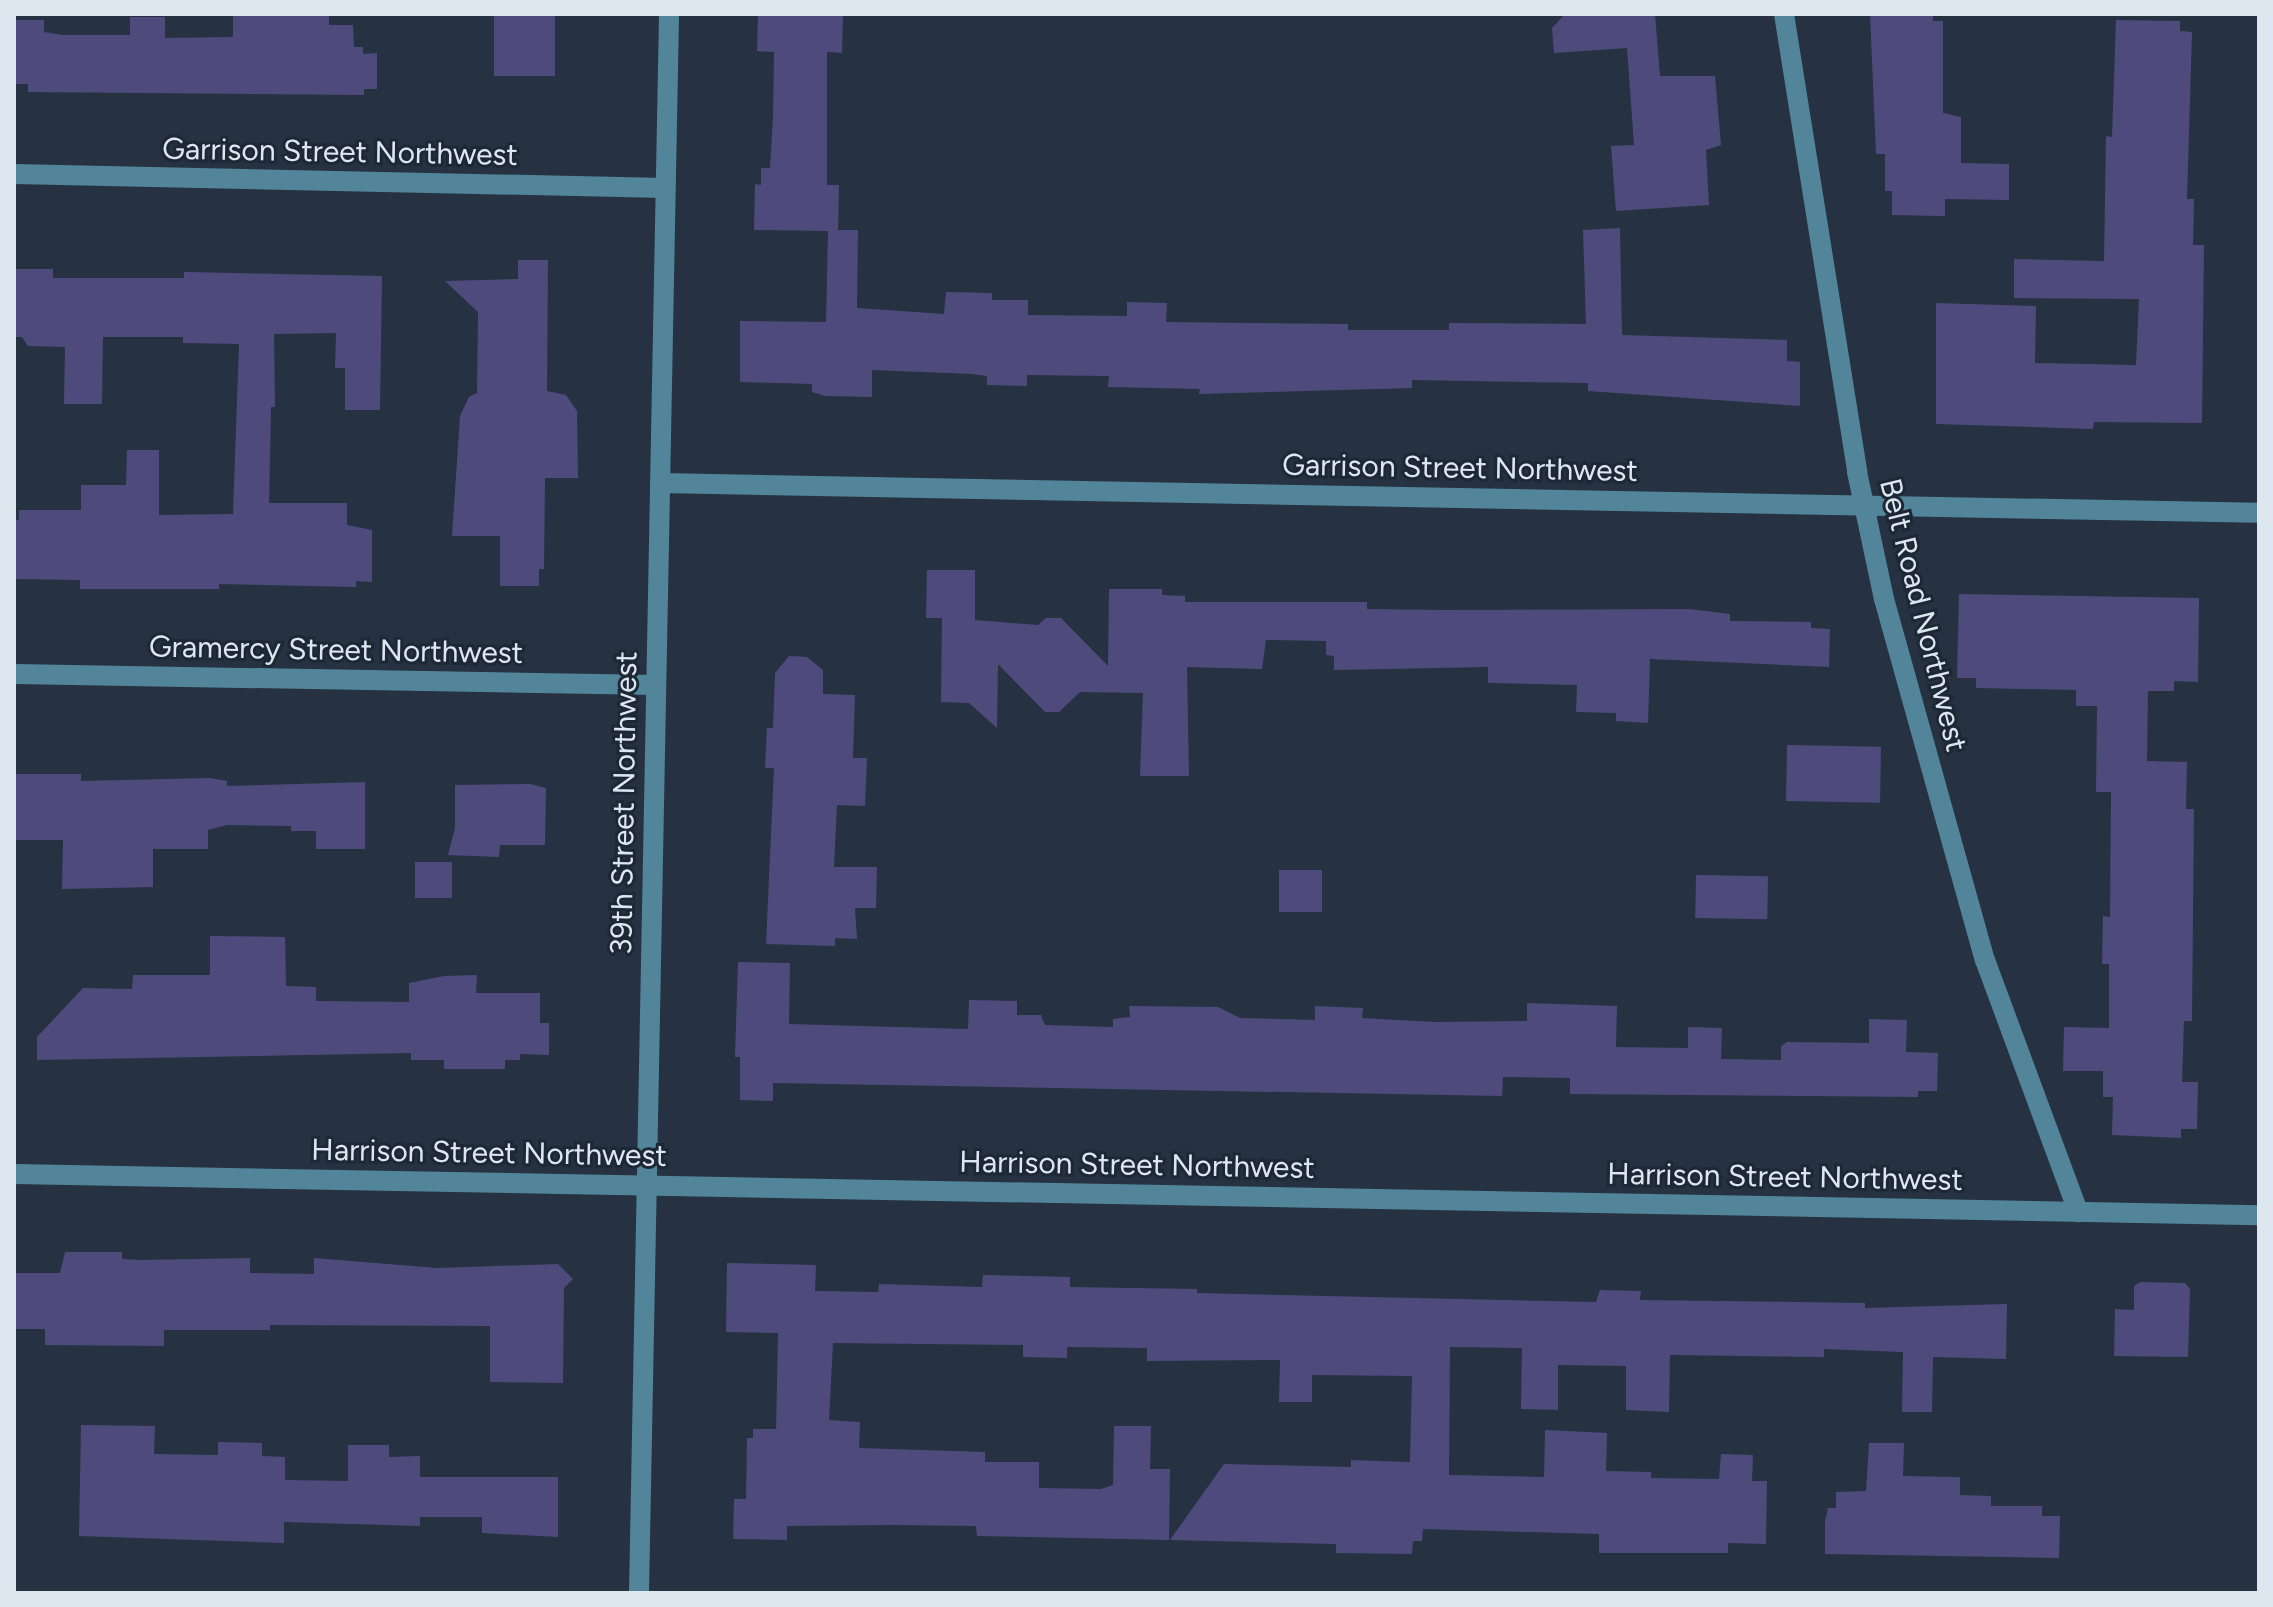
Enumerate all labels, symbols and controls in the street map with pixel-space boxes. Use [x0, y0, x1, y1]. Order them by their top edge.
street label: Garrison Street Northwest [162, 131, 518, 173]
street label: Garrison Street Northwest [1282, 447, 1638, 489]
street label: Belt Road Northwest [1872, 475, 1974, 755]
street label: Gramercy Street Northwest [149, 629, 523, 671]
street label: 39th Street Northwest [603, 651, 645, 955]
street label: Harrison Street Northwest [311, 1132, 667, 1174]
street label: Harrison Street Northwest [959, 1144, 1315, 1186]
street label: Harrison Street Northwest [1607, 1156, 1963, 1198]

